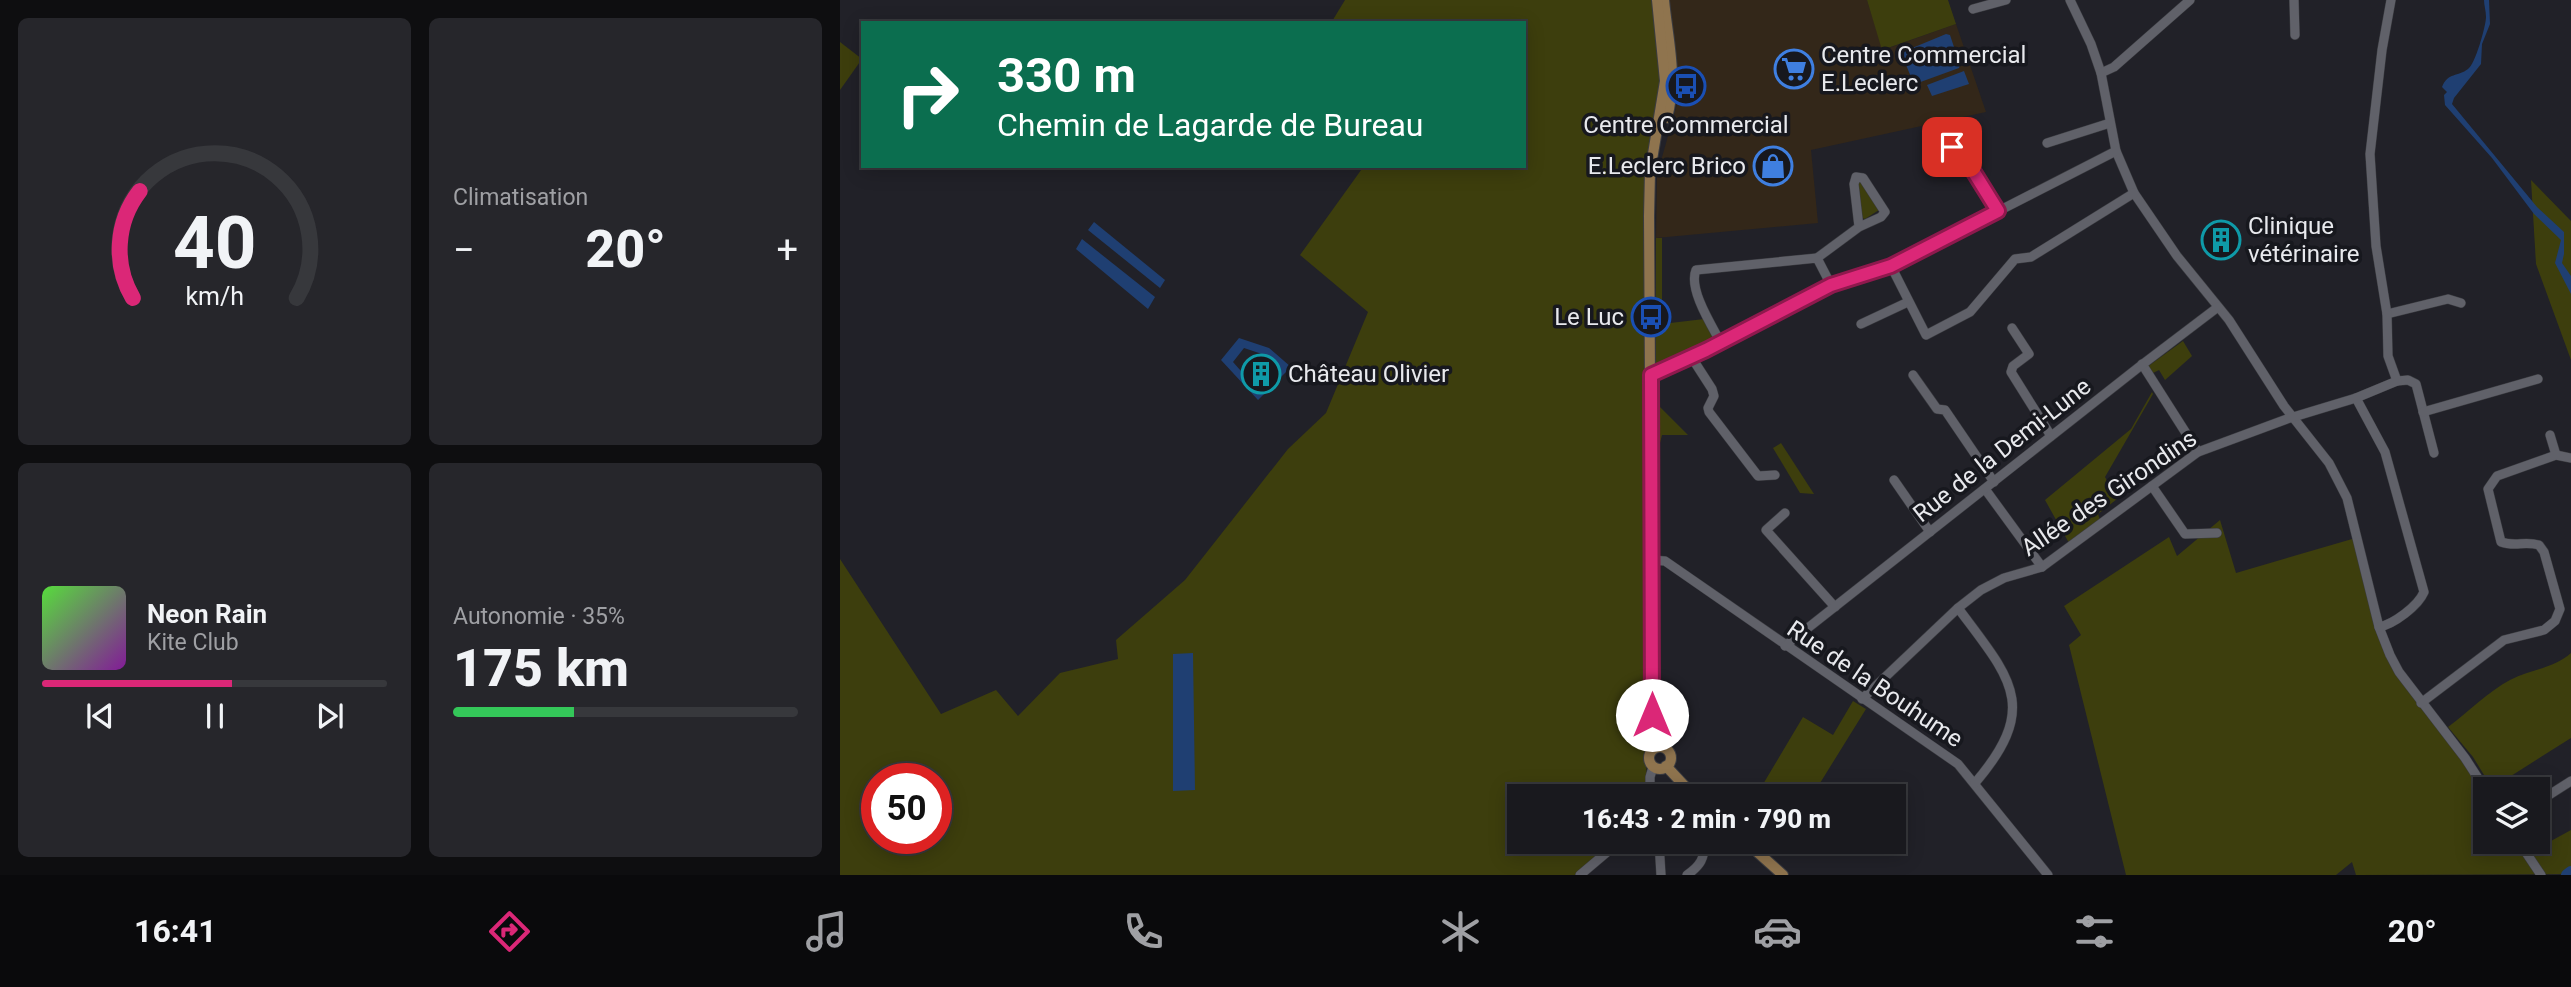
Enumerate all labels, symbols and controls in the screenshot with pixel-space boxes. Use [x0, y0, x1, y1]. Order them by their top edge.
place label: Centre Commercial E.Leclerc [1821, 41, 2026, 97]
text: 330 m [997, 47, 1136, 104]
supermarket icon: Centre Commercial E.Leclerc [1773, 48, 1815, 90]
icon: right [882, 49, 973, 140]
bus stop icon: Centre Commercial [1665, 65, 1707, 107]
text: Chemin de Lagarde de Bureau [997, 106, 1423, 144]
place label: Centre Commercial [1583, 111, 1789, 139]
pin [1922, 117, 1982, 177]
icon: arrive [1933, 128, 1971, 166]
shop icon: E.Leclerc Brico [1752, 145, 1794, 187]
place label: E.Leclerc Brico [1588, 152, 1746, 180]
text: Climatisation [453, 184, 588, 211]
text: 40 [173, 200, 256, 286]
place label: Clinique vétérinaire [2248, 212, 2360, 268]
text: 20° [585, 219, 666, 280]
building icon: Clinique vétérinaire [2200, 219, 2242, 261]
text: − [453, 228, 475, 272]
text: + [776, 228, 798, 272]
text: km/h [185, 281, 244, 310]
bus stop icon: Le Luc [1630, 296, 1672, 338]
place label: Le Luc [1554, 303, 1624, 331]
building icon: Château Olivier [1240, 353, 1282, 395]
place label: Château Olivier [1288, 360, 1449, 388]
street label: Rue de la Demi-Lune [1908, 372, 2096, 528]
street label: Allée des Girondins [2016, 424, 2202, 562]
text: Neon Rain [147, 599, 267, 629]
text: Autonomie · 35% [453, 603, 625, 630]
street label: Rue de la Bouhume [1782, 615, 1968, 753]
text: Kite Club [147, 629, 239, 656]
text: 175 km [453, 638, 629, 699]
position arrow [1615, 678, 1689, 752]
icon: previous [81, 697, 119, 735]
icon: pause [196, 697, 234, 735]
icon: next [311, 697, 349, 735]
speed limit sign: 50 [861, 763, 952, 854]
map controls [2473, 777, 2550, 854]
button: layers [2473, 777, 2550, 854]
text: 16:43 · 2 min · 790 m [1582, 804, 1831, 834]
icon: directions [485, 907, 534, 956]
icon: music [802, 907, 851, 956]
icon: phone [1119, 907, 1168, 956]
icon: climate [1436, 907, 1485, 956]
icon: car [1753, 907, 1802, 956]
icon: filters [2070, 907, 2119, 956]
text: 16:41 [134, 912, 217, 950]
text: 20° [2388, 912, 2437, 950]

